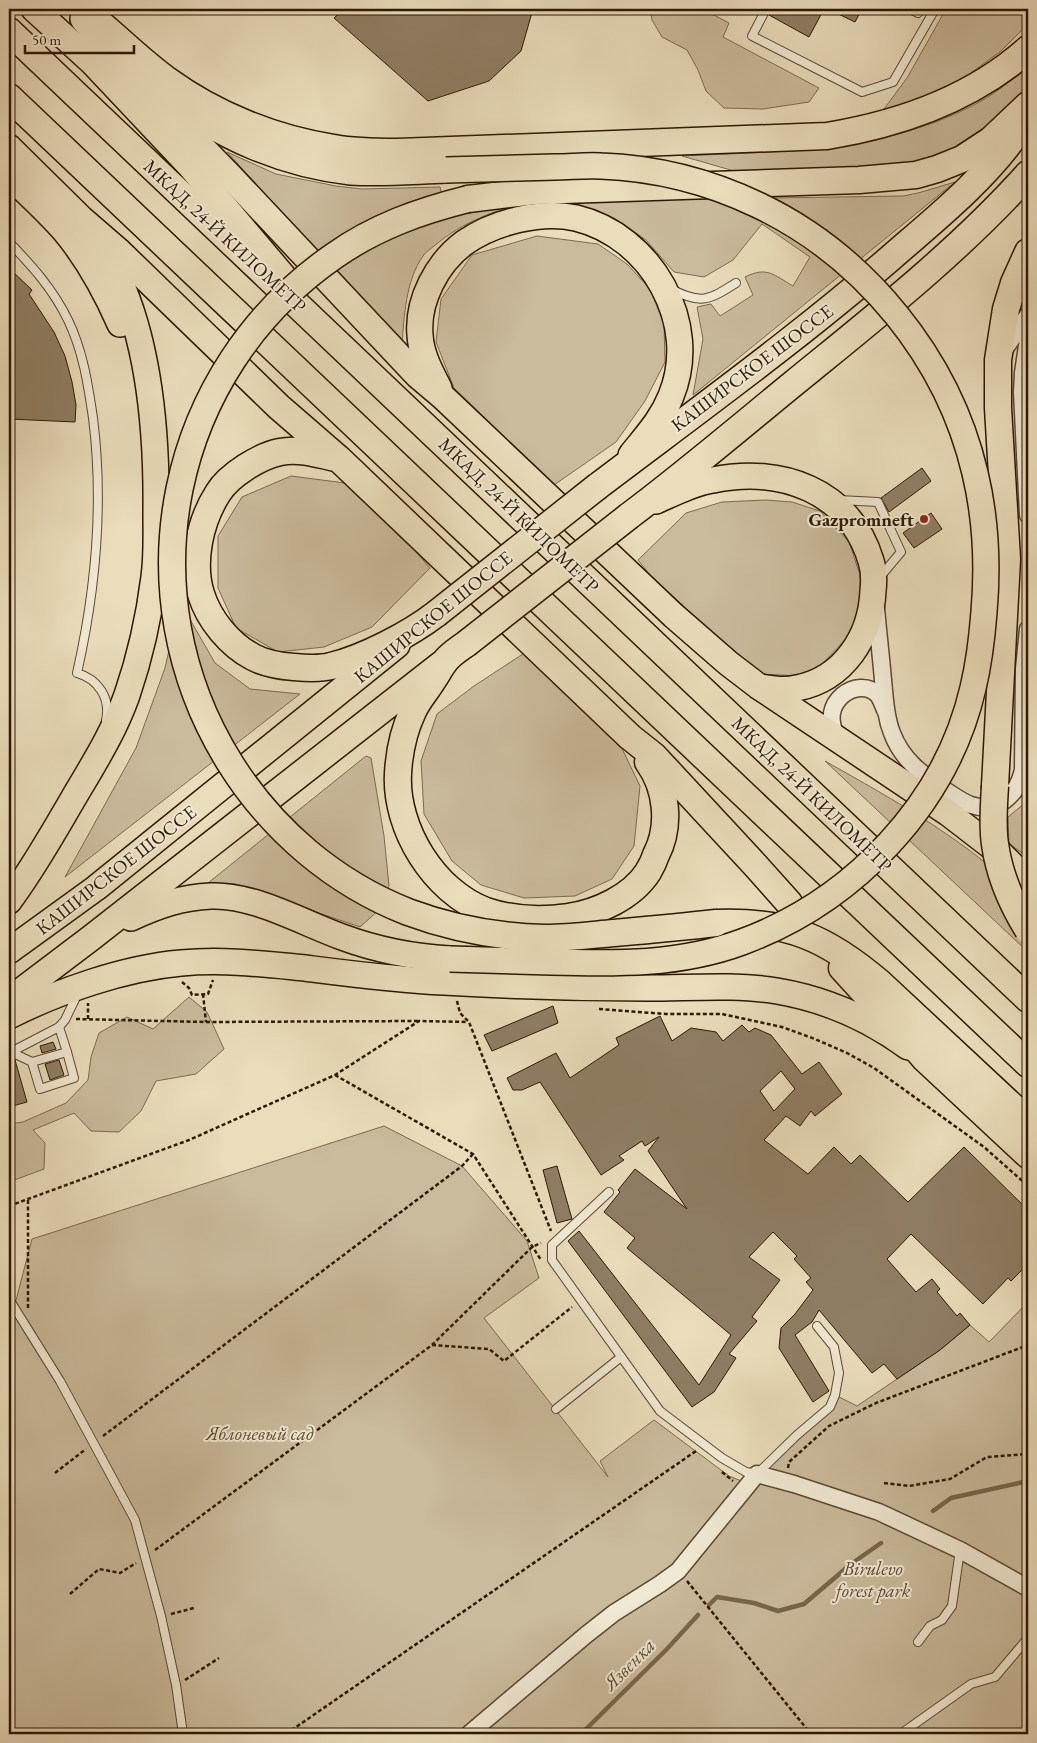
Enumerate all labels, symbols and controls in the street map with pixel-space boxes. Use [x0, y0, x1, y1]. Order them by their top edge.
scale bar [25, 22, 134, 54]
text: 50 m [32, 30, 61, 49]
street label: МКАД, 24-Й КИЛОМЕТР [138, 154, 312, 318]
street label: КАШИРСКОЕ ШОССЕ [666, 299, 838, 437]
street label: МКАД, 24-Й КИЛОМЕТР [433, 432, 605, 599]
place label: Gazpromneft [808, 507, 914, 532]
marker: Gazpromneft [918, 513, 930, 525]
street label: КАШИРСКОЕ ШОССЕ [349, 545, 518, 689]
street label: МКАД, 24-Й КИЛОМЕТР [726, 711, 898, 878]
street label: КАШИРСКОЕ ШОССЕ [31, 799, 202, 941]
park label: Яблоневый сад [204, 1421, 314, 1446]
park label: Birulevo forest park [832, 1556, 911, 1603]
water label: Язвенка [596, 1632, 661, 1697]

